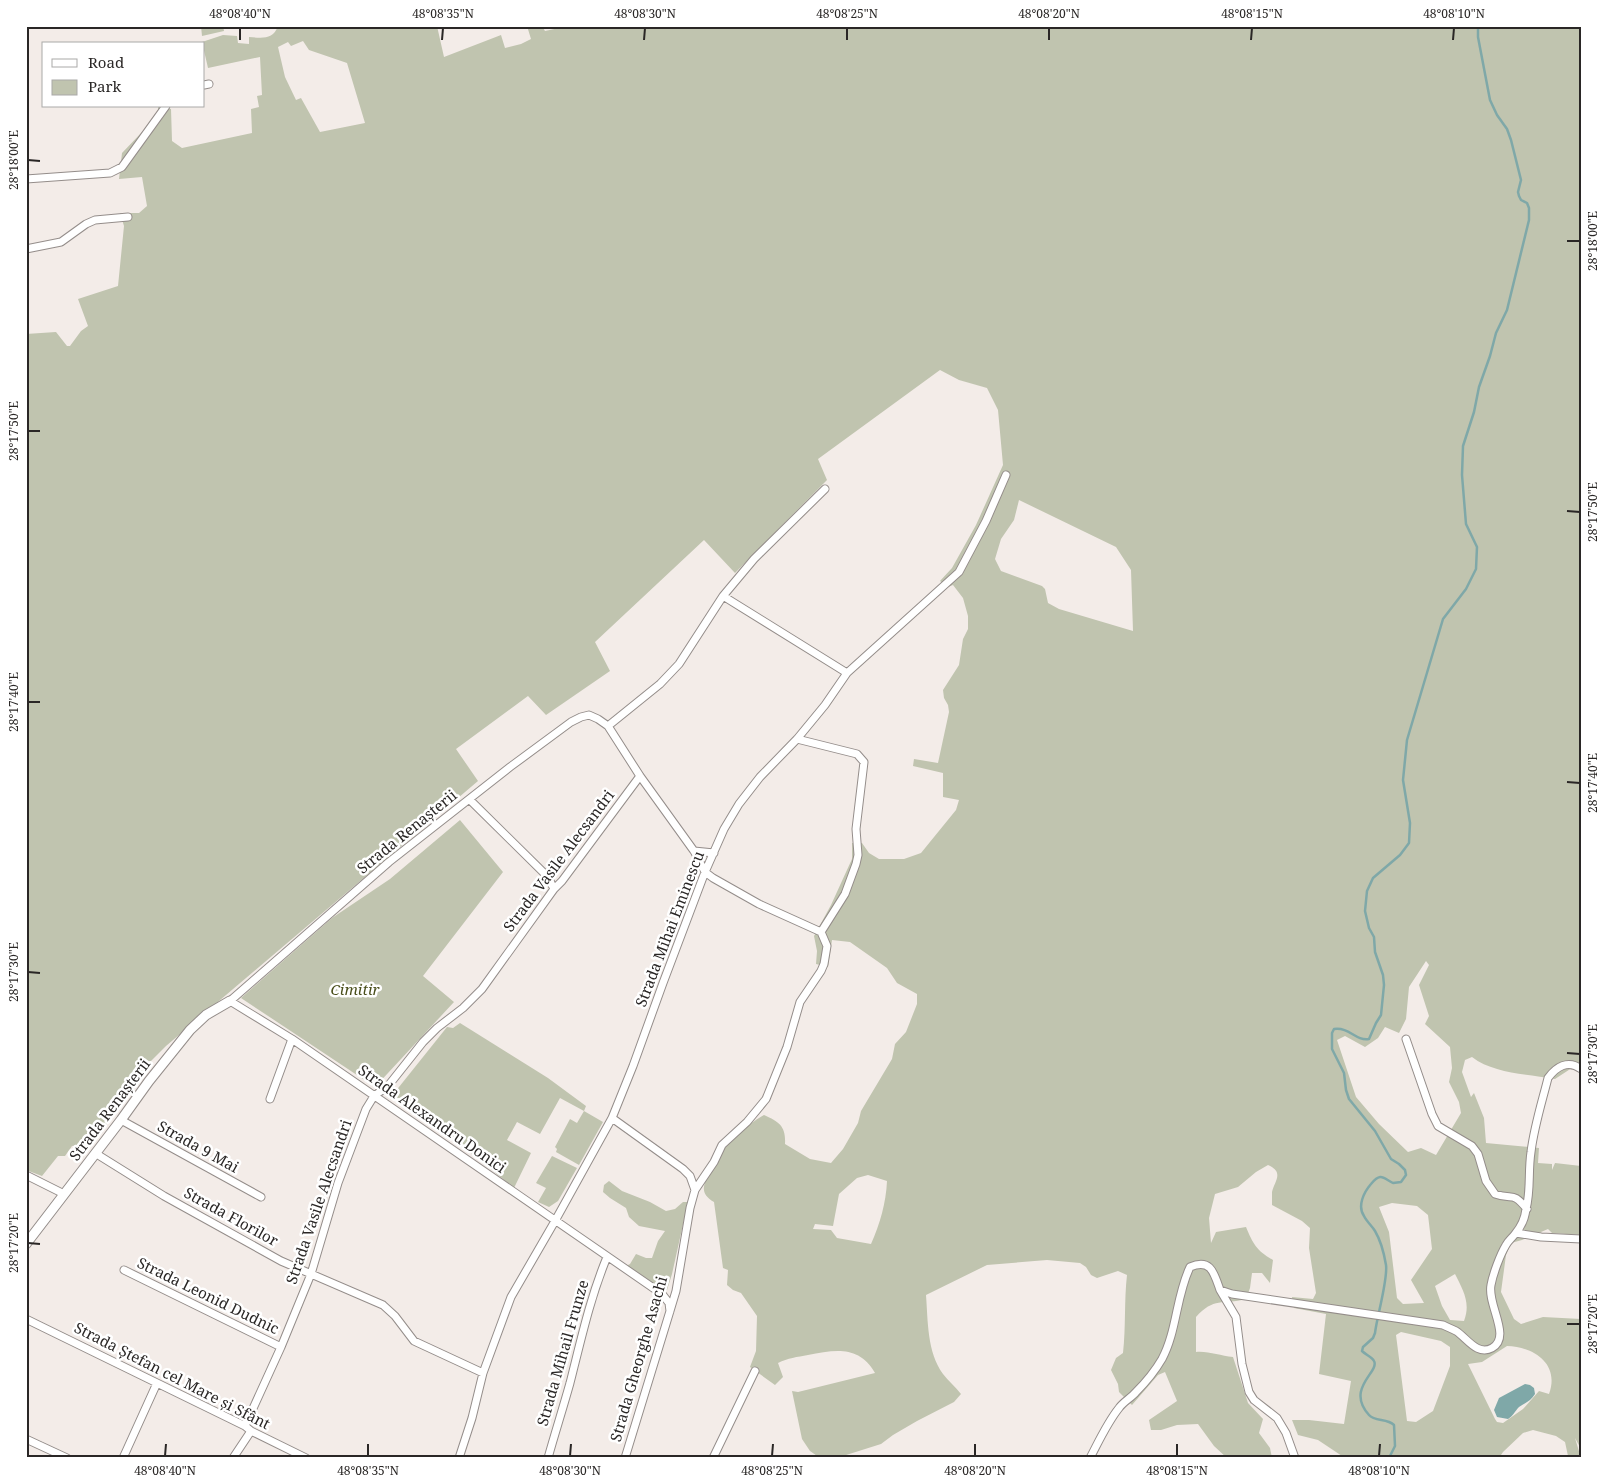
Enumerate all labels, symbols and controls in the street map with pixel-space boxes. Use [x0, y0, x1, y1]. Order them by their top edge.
text: 48°08'40"N [209, 5, 271, 22]
text: 48°08'35"N [412, 5, 474, 22]
text: 48°08'30"N [614, 5, 676, 22]
text: 48°08'25"N [816, 5, 878, 22]
text: 48°08'20"N [1018, 5, 1080, 22]
text: 48°08'15"N [1221, 5, 1283, 22]
text: 48°08'10"N [1423, 5, 1485, 22]
legend [42, 42, 205, 108]
text: Road [88, 52, 124, 72]
text: Park [88, 76, 122, 96]
text: 28°18'00"E [5, 130, 22, 190]
text: 28°18'00"E [1584, 211, 1601, 271]
text: 28°17'50"E [5, 401, 22, 461]
text: 28°17'50"E [1584, 482, 1601, 542]
text: 28°17'40"E [5, 672, 22, 732]
text: 28°17'40"E [1584, 753, 1601, 813]
street label: Strada Renașterii [352, 785, 461, 878]
street label: Strada Vasile Alecsandri [498, 785, 618, 935]
street label: Strada Mihai Eminescu [630, 847, 708, 1009]
text: 28°17'30"E [5, 942, 22, 1002]
park label: Cimitir [330, 979, 381, 999]
text: 28°17'30"E [1584, 1024, 1601, 1084]
street label: Strada Renașterii [64, 1054, 154, 1165]
street label: Strada Alexandru Donici [355, 1059, 511, 1177]
street label: Strada 9 Mai [154, 1116, 243, 1177]
street label: Strada Vasile Alecsandri [281, 1117, 356, 1287]
street label: Strada Florilor [181, 1182, 282, 1250]
text: 28°17'20"E [5, 1213, 22, 1273]
street label: Strada Leonid Dudnic [134, 1252, 283, 1338]
street label: Strada Gheorghe Asachi [605, 1273, 671, 1444]
street label: Strada Mihail Frunze [532, 1277, 592, 1428]
text: 28°17'20"E [1584, 1294, 1601, 1354]
street label: Strada Ștefan cel Mare și Sfânt [71, 1317, 274, 1433]
text: 48°08'40"N [134, 1462, 196, 1479]
text: 48°08'35"N [337, 1462, 399, 1479]
text: 48°08'30"N [539, 1462, 601, 1479]
text: 48°08'25"N [741, 1462, 803, 1479]
text: 48°08'20"N [944, 1462, 1006, 1479]
text: 48°08'15"N [1146, 1462, 1208, 1479]
text: 48°08'10"N [1348, 1462, 1410, 1479]

